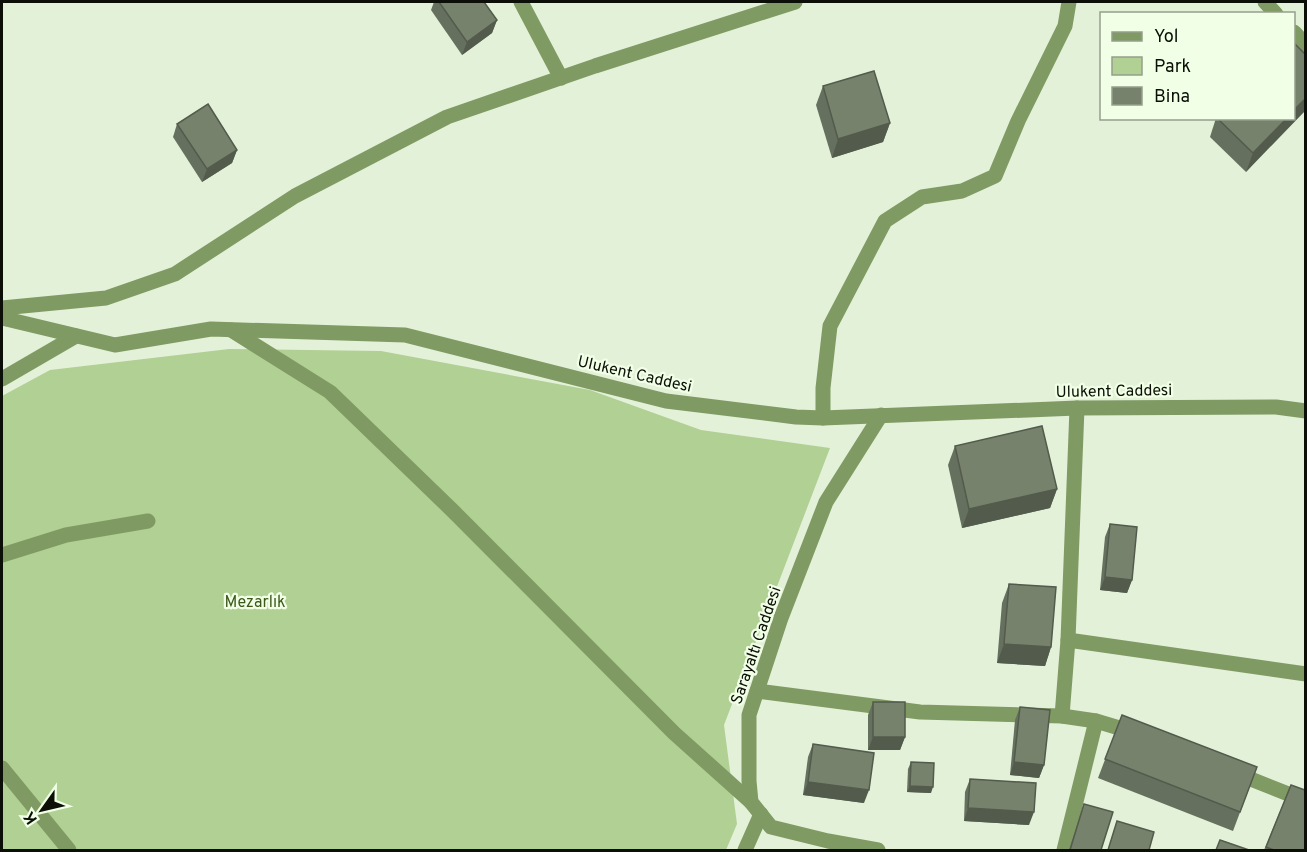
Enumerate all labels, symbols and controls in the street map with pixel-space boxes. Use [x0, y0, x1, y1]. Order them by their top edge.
legend [1100, 12, 1295, 120]
text: Yol [1154, 26, 1179, 49]
text: Park [1154, 56, 1191, 79]
text: Bina [1154, 86, 1190, 109]
street label: Ulukent Caddesi [575, 352, 694, 398]
street label: Ulukent Caddesi [1056, 381, 1172, 403]
street label: Sarayaltı Caddesi [727, 584, 786, 707]
park label: Mezarlık [225, 593, 285, 613]
north arrow [12, 780, 72, 840]
text: K [20, 807, 43, 828]

